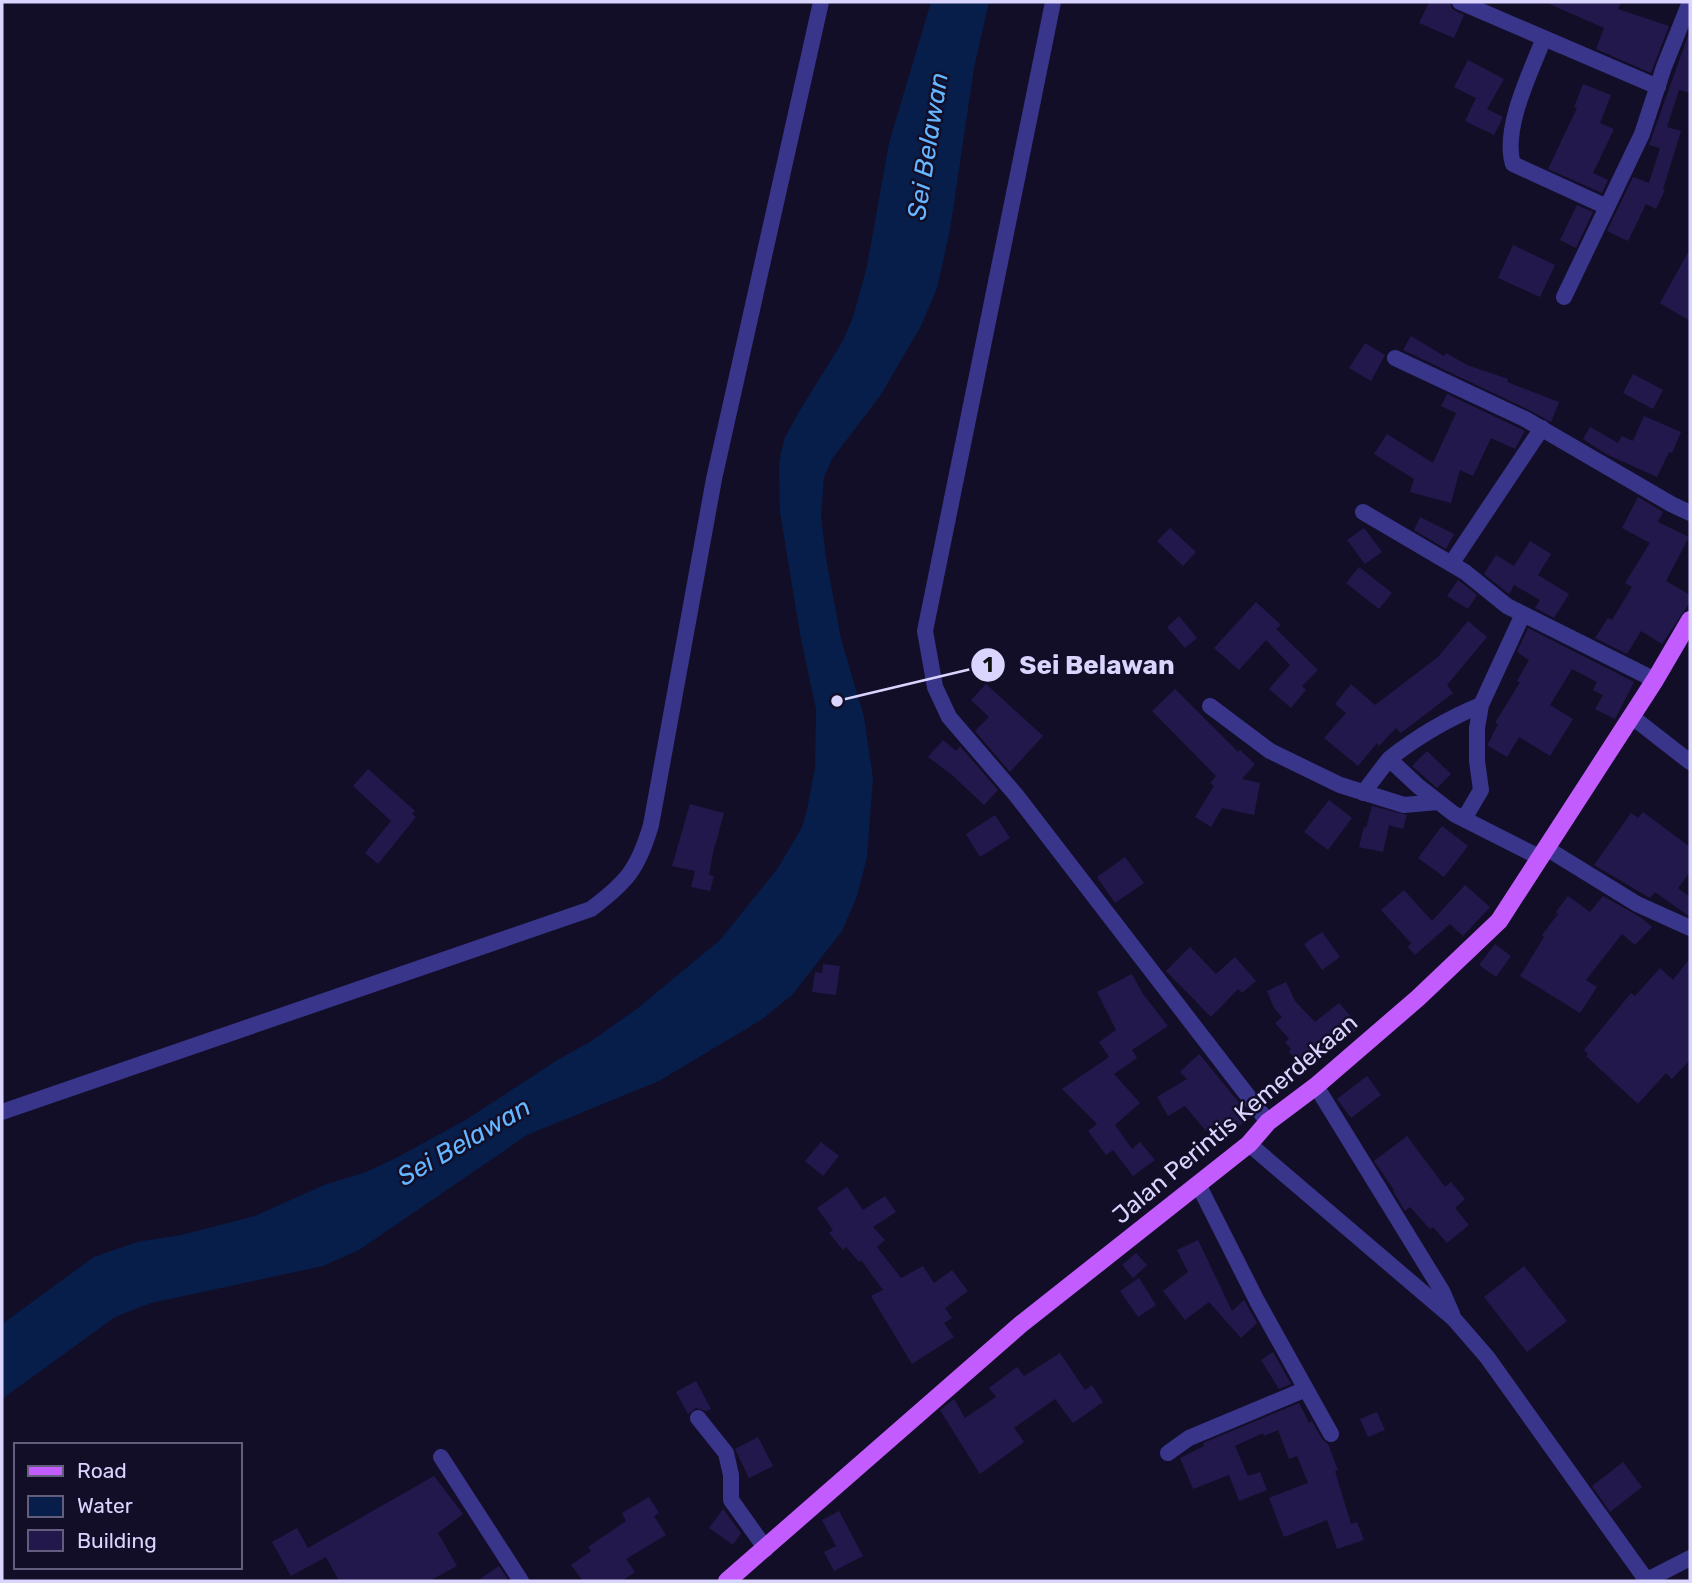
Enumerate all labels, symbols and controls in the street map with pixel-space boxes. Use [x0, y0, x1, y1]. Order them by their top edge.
water label: Sei Belawan [901, 70, 955, 222]
callout: Sei Belawan [970, 641, 1188, 688]
text: Sei Belawan [1019, 650, 1175, 681]
text: 1 [983, 652, 993, 677]
street label: Jalan Perintis Kemerdekaan [1107, 1008, 1363, 1230]
water label: Sei Belawan [392, 1091, 536, 1193]
legend [14, 1443, 242, 1569]
text: Road [77, 1458, 127, 1483]
text: Water [77, 1493, 133, 1518]
text: Building [77, 1528, 157, 1553]

